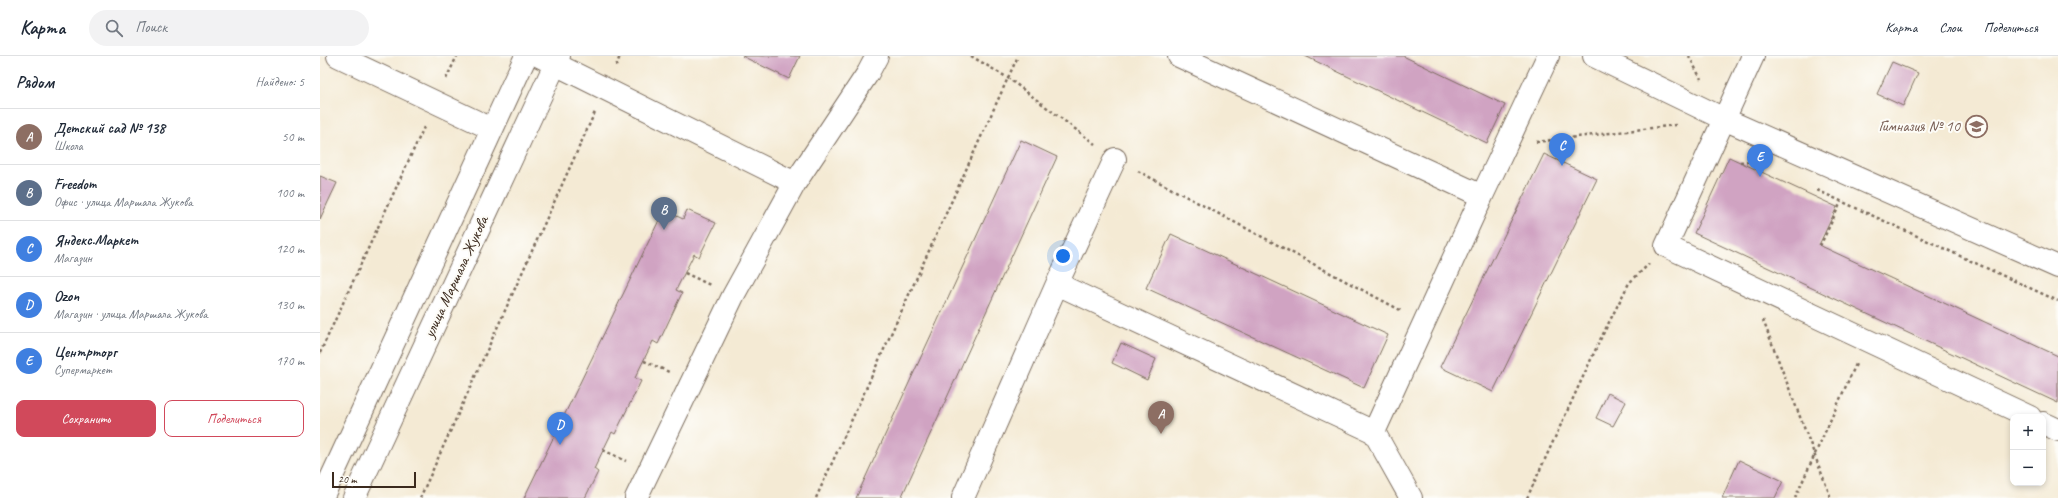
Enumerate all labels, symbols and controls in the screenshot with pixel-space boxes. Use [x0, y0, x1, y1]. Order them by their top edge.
search box [89, 10, 369, 46]
text: Карта [20, 16, 65, 40]
icon: search [103, 17, 125, 39]
text: Поиск [135, 18, 167, 37]
text: Карта [1885, 19, 1917, 36]
text: Слои [1939, 19, 1962, 36]
text: Поделиться [1984, 19, 2038, 36]
text: Рядом [16, 72, 54, 93]
text: Найдено: 5 [256, 74, 304, 90]
school or university icon: Гимназия № 10 [1963, 113, 1989, 139]
place label: Гимназия № 10 [1878, 116, 1962, 136]
text: Детский сад № 138 [54, 119, 165, 138]
text: A [26, 129, 32, 145]
text: 50 m [282, 129, 304, 145]
pin: C [1549, 133, 1575, 166]
text: Школа [54, 138, 83, 154]
pin: E [1747, 144, 1773, 177]
text: Freedom [54, 175, 96, 194]
text: B [26, 185, 32, 201]
text: 100 m [276, 185, 304, 201]
text: Офис · улица Маршала Жукова [54, 194, 193, 210]
pin: B [651, 197, 677, 230]
street label: улица Маршала Жукова [419, 212, 494, 342]
text: Яндекс.Маркет [54, 231, 138, 250]
text: C [26, 241, 32, 257]
text: 120 m [276, 241, 304, 257]
your location [1053, 246, 1073, 266]
text: Магазин [54, 250, 92, 266]
text: Ozon [54, 287, 79, 306]
text: D [25, 297, 33, 313]
text: 130 m [276, 297, 304, 313]
text: Магазин · улица Маршала Жукова [54, 306, 208, 322]
text: Центрторг [54, 343, 117, 362]
text: E [26, 353, 32, 369]
text: 170 m [276, 353, 304, 369]
text: Супермаркет [54, 362, 112, 378]
button: Сохранить [16, 400, 156, 437]
button: Поделиться [164, 400, 304, 437]
pin: A [1148, 401, 1174, 434]
pin: D [547, 412, 573, 445]
map controls [2010, 414, 2046, 486]
button: + [2010, 414, 2046, 450]
button: − [2010, 450, 2046, 486]
scale bar [332, 470, 416, 489]
text: 20 m [338, 472, 357, 486]

